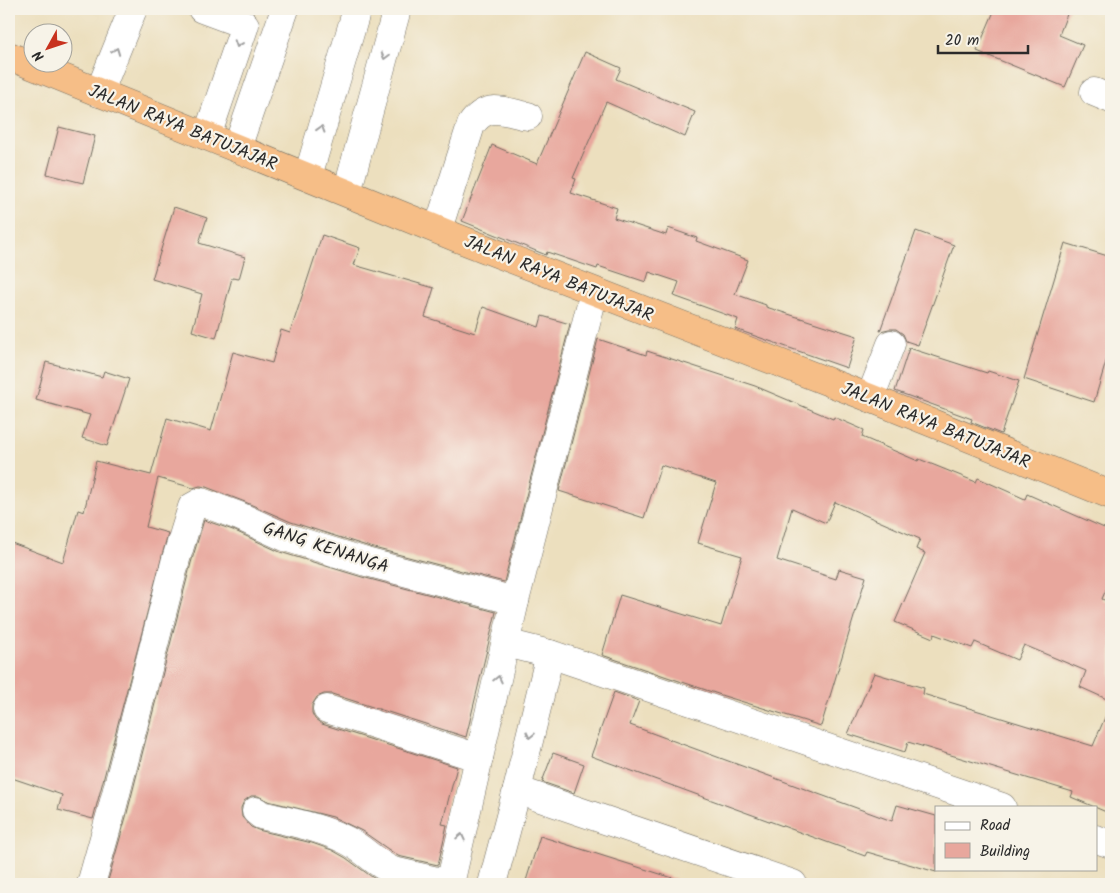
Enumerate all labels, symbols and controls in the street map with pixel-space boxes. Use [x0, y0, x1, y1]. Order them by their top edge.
north arrow [22, 22, 72, 72]
scale bar [938, 22, 1028, 54]
text: 20 m [945, 29, 979, 53]
one-way arrow [234, 39, 244, 48]
text: N [27, 45, 50, 66]
one-way arrow [110, 47, 120, 56]
one-way arrow [380, 51, 390, 59]
street label: JALAN RAYA BATUJAJAR [84, 77, 281, 180]
one-way arrow [316, 125, 326, 134]
street label: JALAN RAYA BATUJAJAR [460, 228, 657, 331]
street label: JALAN RAYA BATUJAJAR [837, 375, 1034, 478]
street label: GANG KENANGA [259, 514, 392, 582]
one-way arrow [492, 674, 503, 683]
one-way arrow [525, 731, 536, 740]
legend [935, 806, 1098, 870]
text: Road [980, 814, 1011, 838]
one-way arrow [455, 832, 466, 841]
text: Building [980, 840, 1030, 864]

